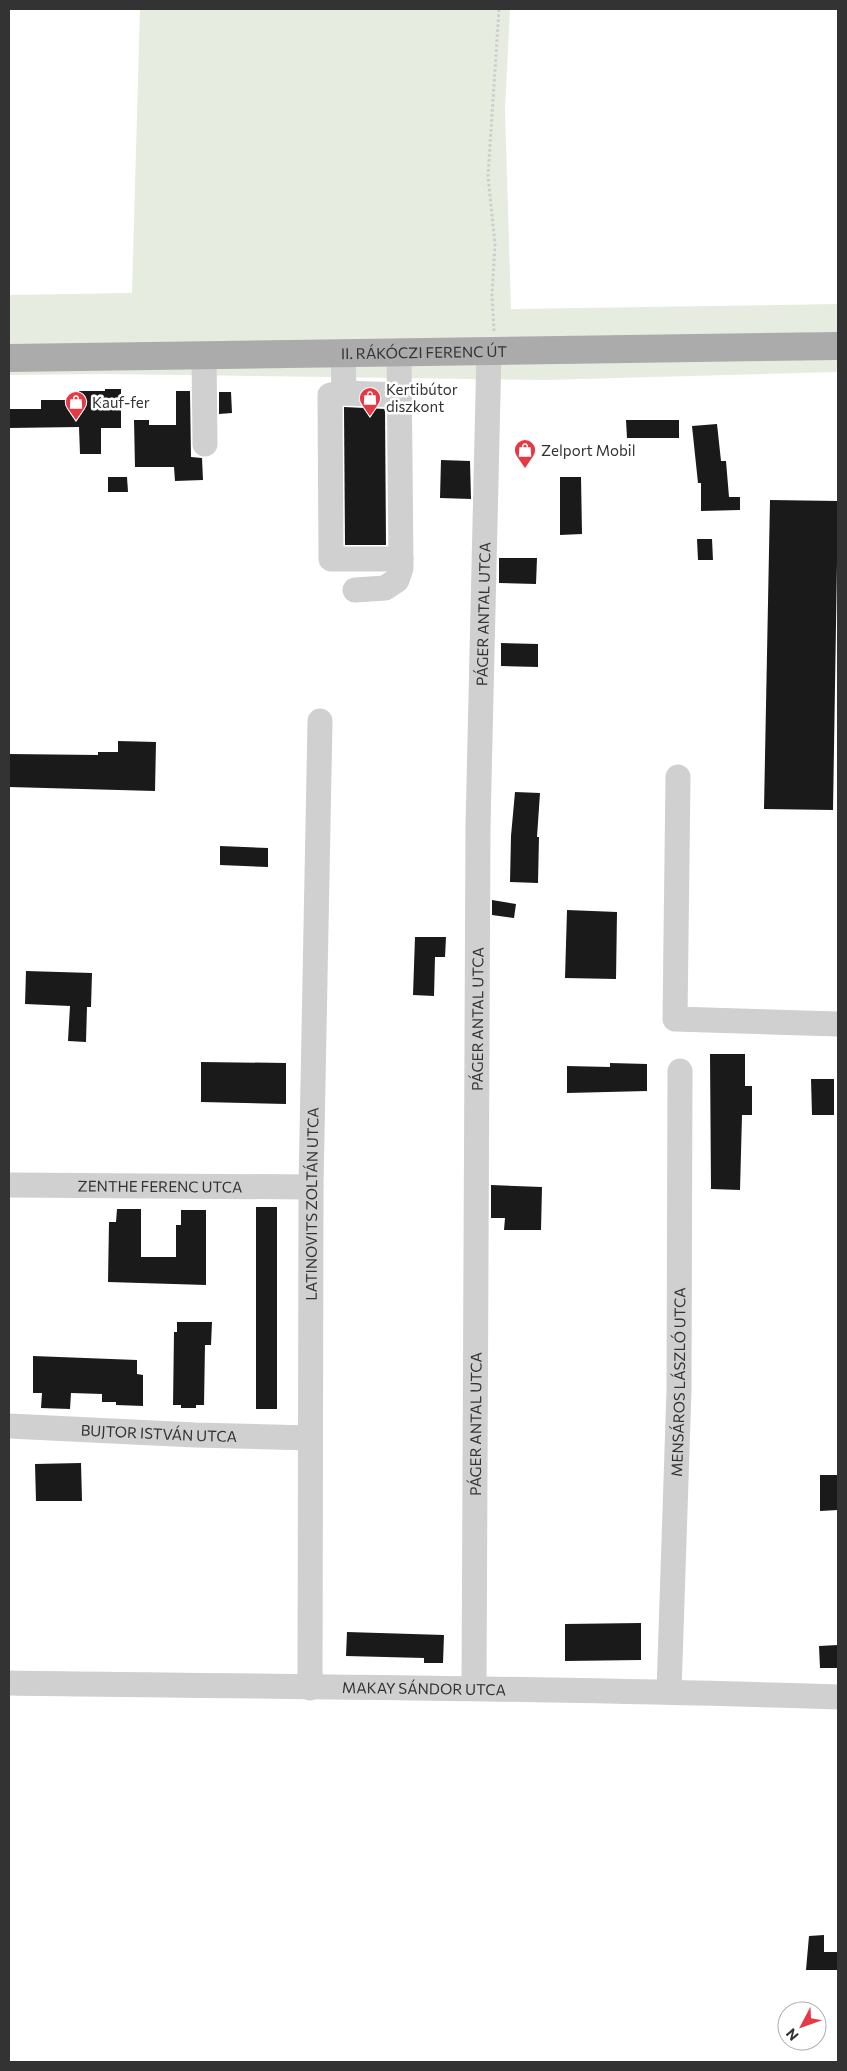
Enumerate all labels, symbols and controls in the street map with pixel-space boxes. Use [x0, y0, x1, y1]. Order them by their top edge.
street label: II. RÁKÓCZI FERENC ÚT [341, 341, 507, 362]
place label: Kertibútor diszkont [386, 380, 458, 415]
shop icon: Kertibútor diszkont [358, 386, 382, 417]
shop icon: Kauf-fer [64, 390, 88, 421]
place label: Kauf-fer [92, 393, 150, 411]
shop icon: Zelport Mobil [513, 438, 537, 469]
place label: Zelport Mobil [541, 441, 635, 459]
street label: PÁGER ANTAL UTCA [471, 542, 494, 686]
street label: PÁGER ANTAL UTCA [467, 947, 486, 1091]
street label: LATINOVITS ZOLTÁN UTCA [301, 1107, 322, 1301]
street label: ZENTHE FERENC UTCA [78, 1176, 242, 1196]
street label: MENSÁROS LÁSZLÓ UTCA [667, 1287, 688, 1477]
street label: PÁGER ANTAL UTCA [465, 1352, 485, 1496]
street label: BUJTOR ISTVÁN UTCA [80, 1420, 237, 1445]
street label: MAKAY SÁNDOR UTCA [342, 1678, 506, 1698]
north arrow [777, 2001, 827, 2051]
text: N [782, 2025, 802, 2044]

